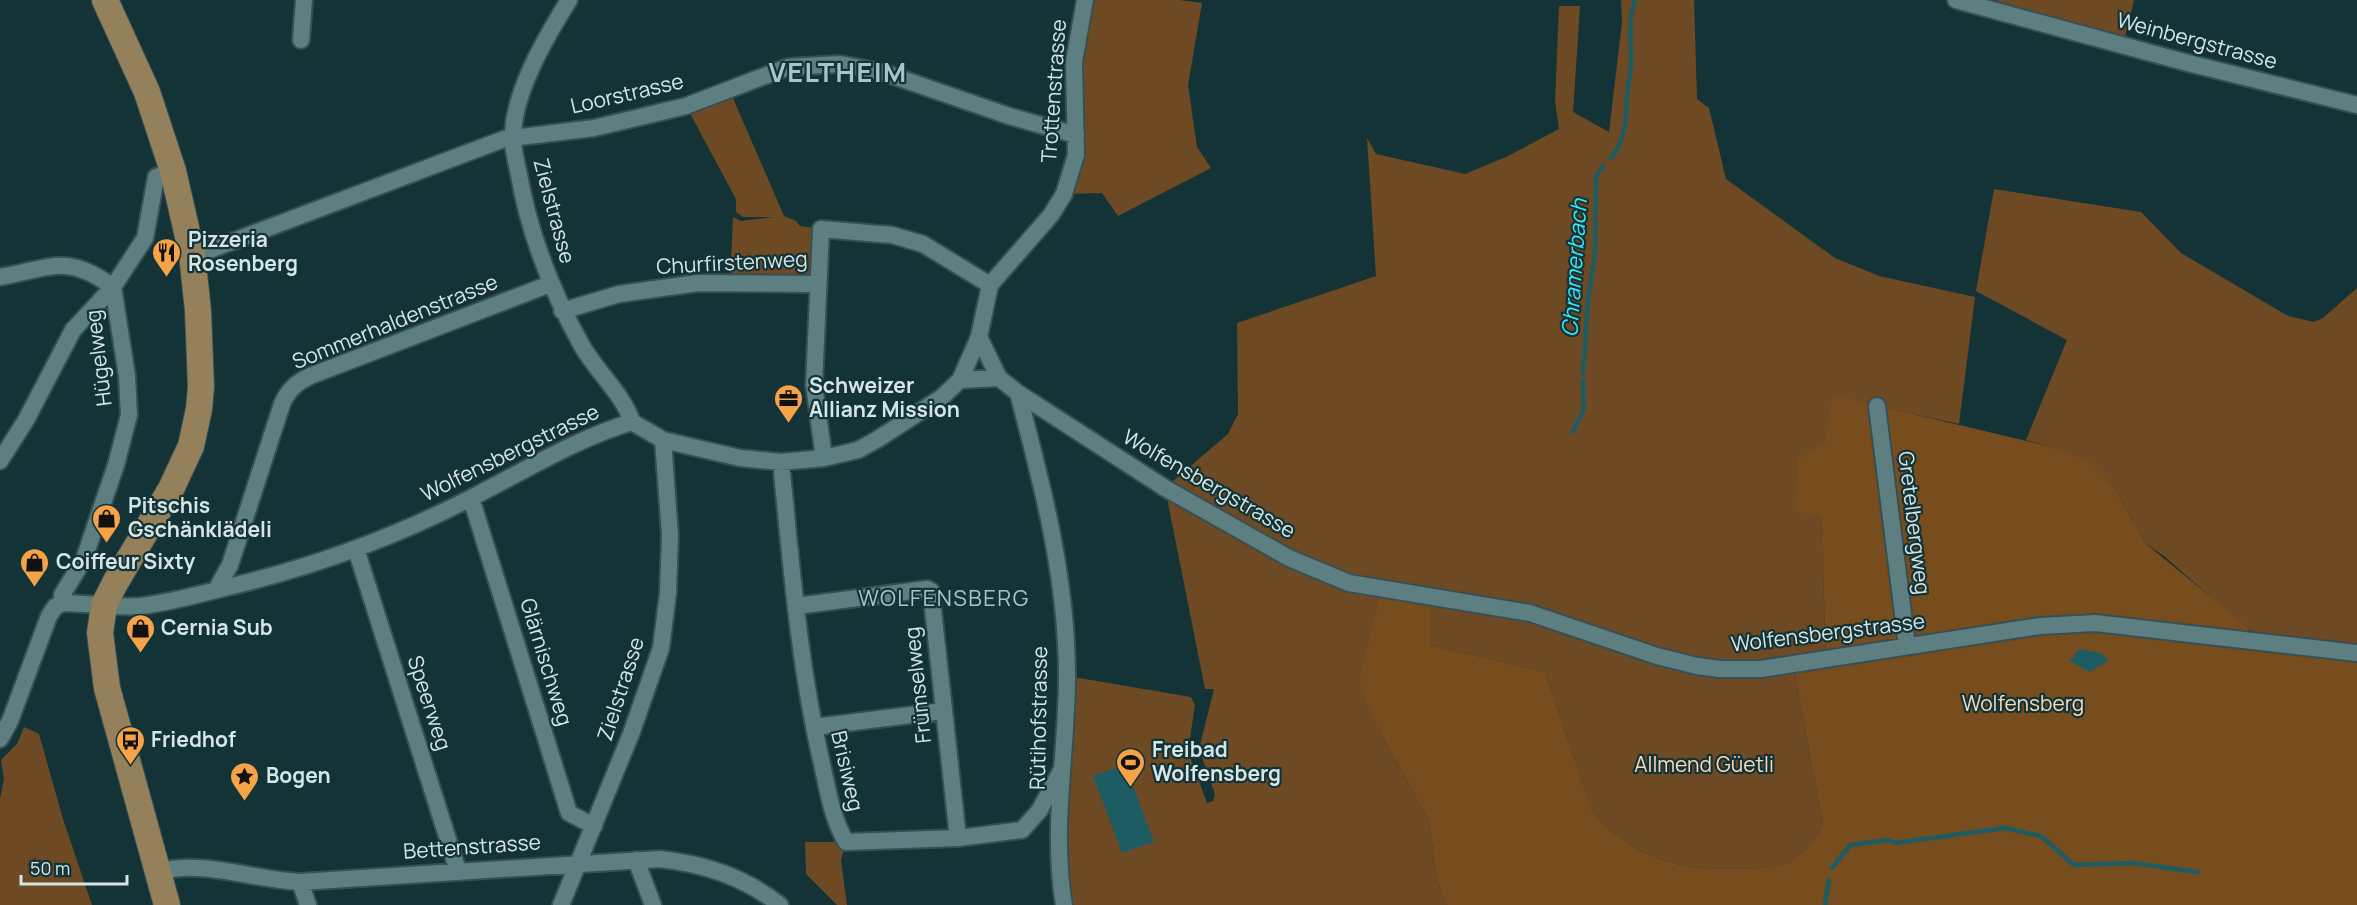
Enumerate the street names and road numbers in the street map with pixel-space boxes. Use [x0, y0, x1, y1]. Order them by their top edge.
street label: Weinbergstrasse [2114, 5, 2281, 75]
street label: Trottenstrasse [1034, 18, 1072, 164]
street label: Loorstrasse [567, 66, 686, 120]
street label: Zielstrasse [528, 155, 582, 266]
street label: Churfirstenweg [656, 244, 808, 280]
street label: Sommerhaldenstrasse [288, 267, 502, 375]
street label: Hügelweg [78, 308, 118, 408]
street label: Wolfensbergstrasse [416, 397, 603, 507]
street label: Wolfensbergstrasse [1118, 422, 1301, 544]
street label: Gretelbergweg [1892, 450, 1938, 596]
street label: Glärnischweg [514, 595, 580, 729]
street label: Wolfensbergstrasse [1729, 606, 1926, 658]
street label: Frümselweg [897, 625, 937, 745]
street label: Zielstrasse [590, 633, 650, 744]
street label: Rütihofstrasse [1023, 646, 1053, 790]
street label: Speerweg [402, 652, 458, 754]
street label: Brisiweg [825, 728, 871, 814]
street label: Bettenstrasse [402, 827, 542, 865]

